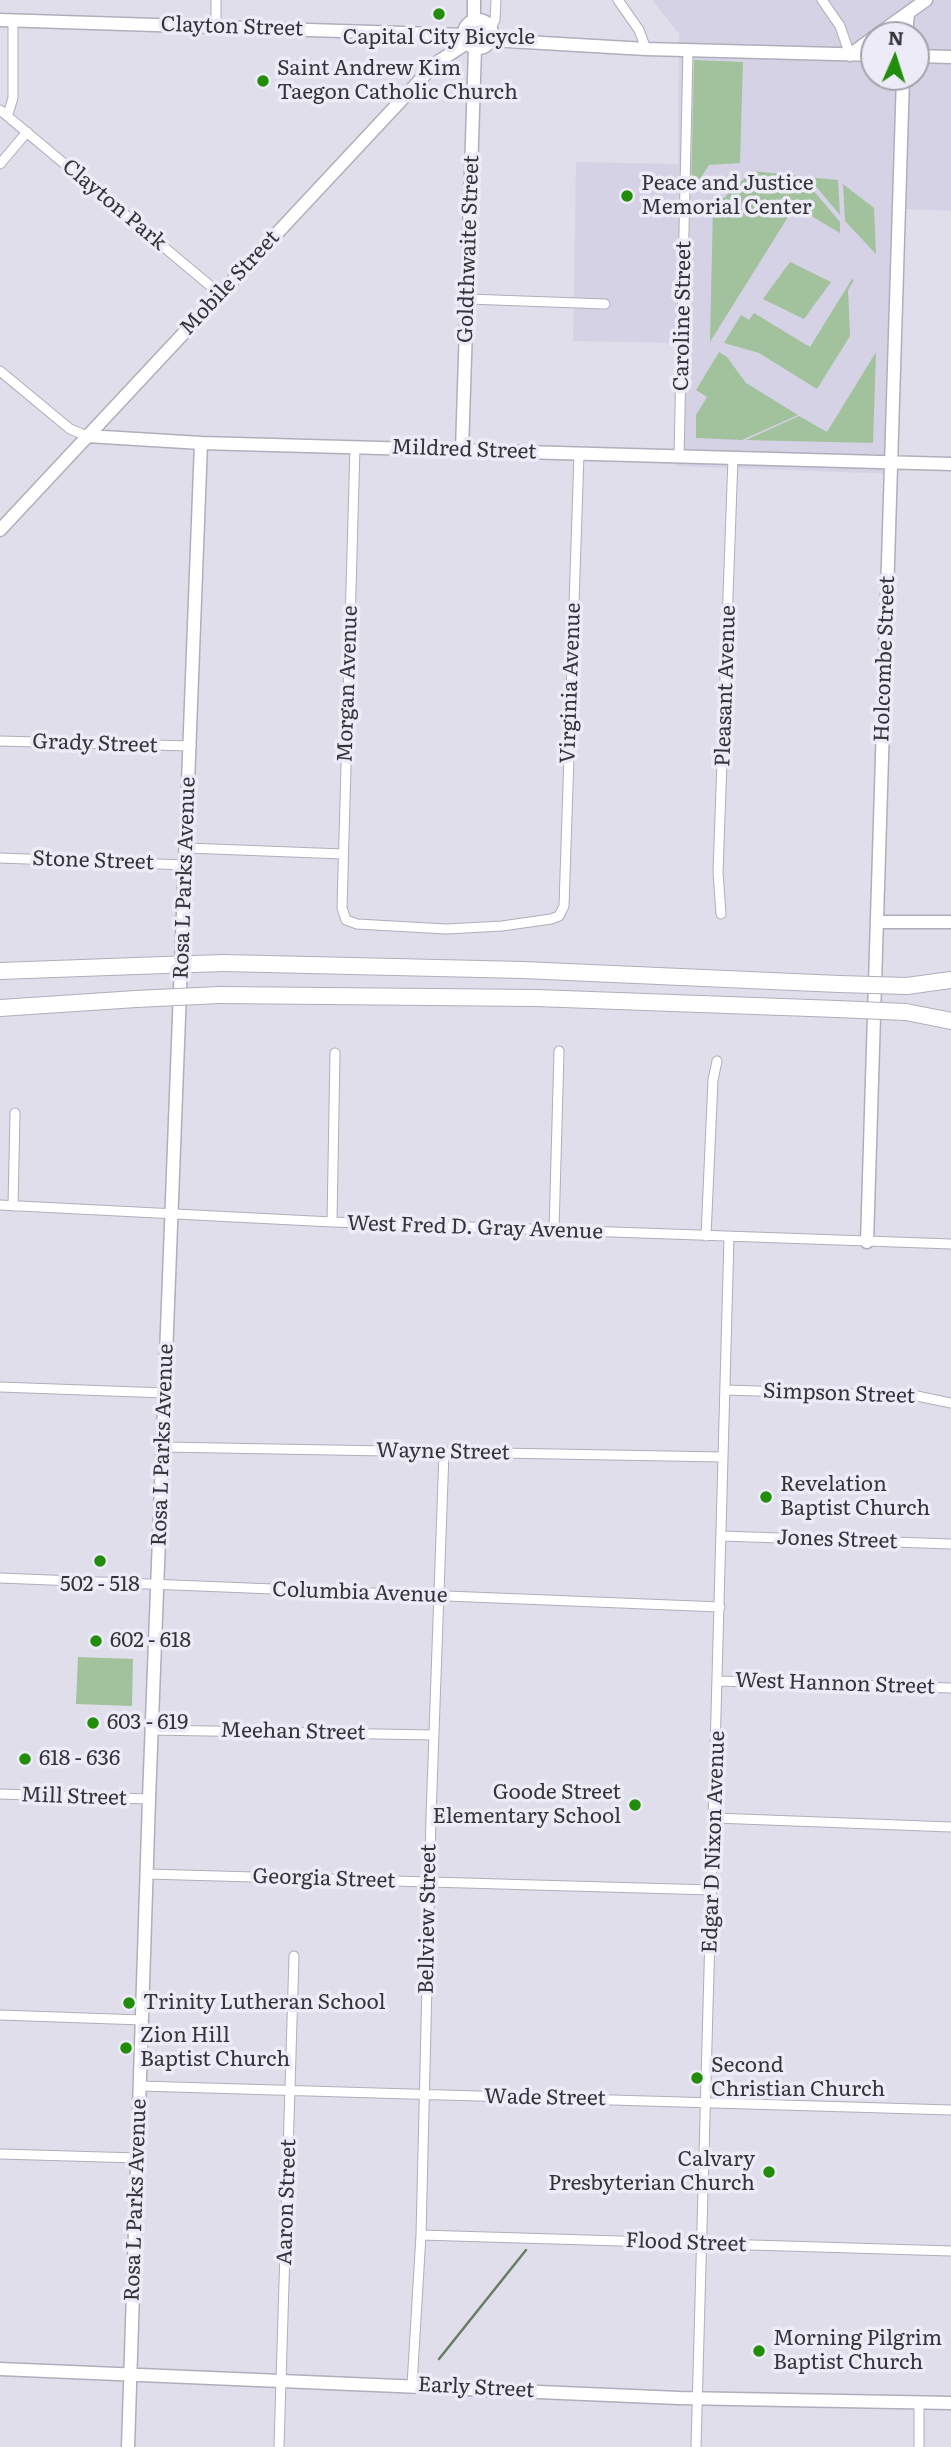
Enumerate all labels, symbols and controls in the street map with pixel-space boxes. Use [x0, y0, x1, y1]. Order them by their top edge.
marker: Capital City Bicycle [431, 6, 447, 22]
street label: Clayton Street [160, 12, 304, 42]
north arrow [860, 21, 930, 91]
text: N [887, 23, 905, 51]
place label: Capital City Bicycle [343, 25, 535, 51]
place label: Saint Andrew Kim Taegon Catholic Church [277, 56, 518, 106]
marker: Saint Andrew Kim Taegon Catholic Church [255, 73, 271, 89]
street label: Clayton Park [57, 154, 171, 256]
street label: Goldthwaite Street [453, 155, 485, 343]
place label: Peace and Justice Memorial Center [641, 171, 814, 221]
marker: Peace and Justice Memorial Center [619, 188, 635, 204]
street label: Mobile Street [175, 225, 285, 341]
street label: Caroline Street [669, 241, 697, 391]
street label: Mildred Street [391, 435, 537, 465]
street label: Holcombe Street [870, 575, 900, 743]
street label: Virginia Avenue [556, 602, 586, 764]
street label: Morgan Avenue [333, 605, 363, 763]
street label: Pleasant Avenue [711, 605, 741, 767]
street label: Grady Street [32, 729, 158, 759]
street label: Rosa L Parks Avenue [169, 776, 201, 980]
street label: Stone Street [32, 846, 154, 876]
street label: West Fred D. Gray Avenue [346, 1211, 604, 1245]
street label: Rosa L Parks Avenue [147, 1343, 179, 1547]
street label: Simpson Street [763, 1379, 915, 1409]
street label: Wayne Street [376, 1438, 510, 1466]
place label: Revelation Baptist Church [780, 1472, 930, 1522]
marker: Revelation Baptist Church [758, 1489, 774, 1505]
street label: Jones Street [776, 1525, 898, 1555]
marker: 502 - 518 [92, 1553, 108, 1569]
place label: 502 - 518 [60, 1572, 140, 1598]
street label: Columbia Avenue [272, 1577, 448, 1609]
place label: 602 - 618 [110, 1628, 191, 1654]
marker: 602 - 618 [88, 1633, 104, 1649]
street label: West Hannon Street [735, 1668, 935, 1700]
place label: 603 - 619 [107, 1710, 188, 1736]
marker: 603 - 619 [85, 1715, 101, 1731]
street label: Meehan Street [220, 1718, 366, 1746]
street label: Edgar D Nixon Avenue [698, 1730, 730, 1954]
place label: 618 - 636 [39, 1746, 120, 1772]
marker: 618 - 636 [17, 1751, 33, 1767]
place label: Goode Street Elementary School [432, 1780, 621, 1830]
street label: Mill Street [20, 1783, 128, 1811]
marker: Goode Street Elementary School [627, 1797, 643, 1813]
street label: Bellview Street [414, 1844, 442, 1994]
street label: Georgia Street [252, 1864, 396, 1894]
place label: Trinity Lutheran School [143, 1990, 386, 2016]
marker: Trinity Lutheran School [121, 1995, 137, 2011]
place label: Zion Hill Baptist Church [140, 2023, 290, 2073]
marker: Zion Hill Baptist Church [118, 2040, 134, 2056]
place label: Second Christian Church [711, 2053, 885, 2103]
marker: Second Christian Church [689, 2070, 705, 2086]
street label: Wade Street [484, 2084, 606, 2112]
street label: Rosa L Parks Avenue [120, 2098, 152, 2302]
street label: Aaron Street [272, 2138, 302, 2266]
place label: Calvary Presbyterian Church [548, 2147, 755, 2197]
marker: Calvary Presbyterian Church [761, 2164, 777, 2180]
street label: Flood Street [625, 2228, 747, 2258]
place label: Morning Pilgrim Baptist Church [773, 2326, 942, 2376]
marker: Morning Pilgrim Baptist Church [751, 2343, 767, 2359]
street label: Early Street [417, 2372, 535, 2404]

